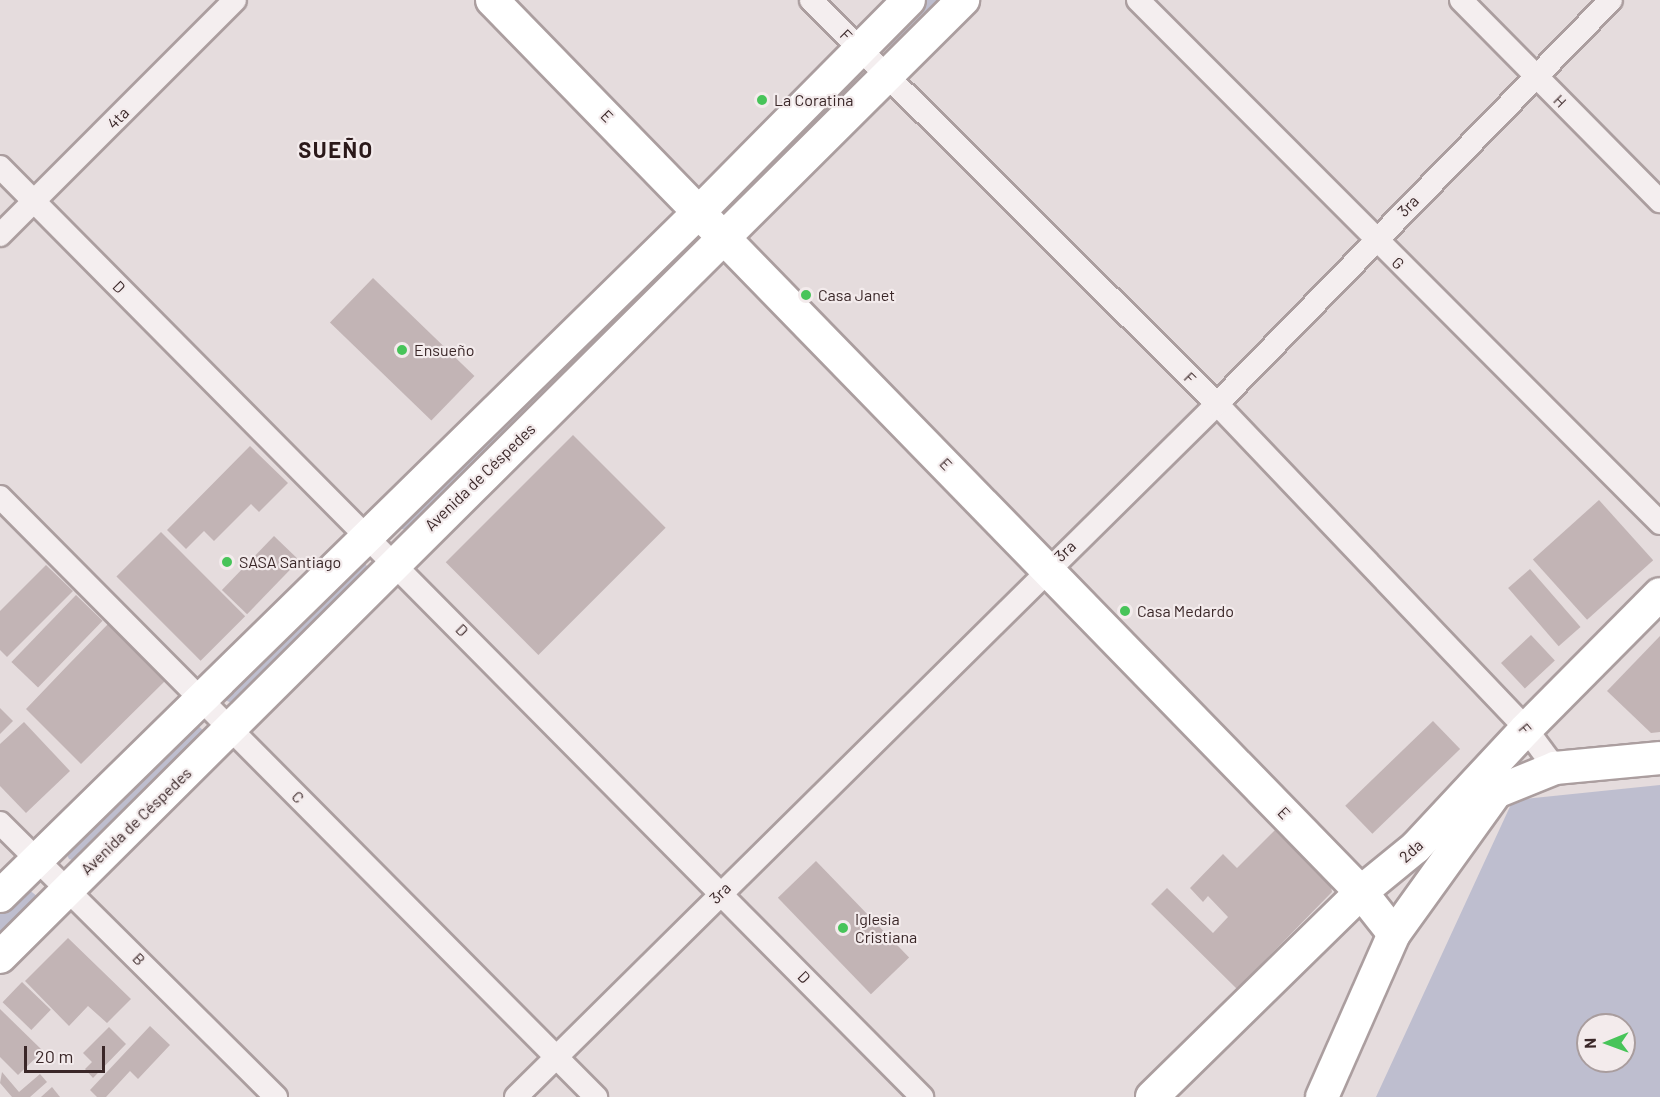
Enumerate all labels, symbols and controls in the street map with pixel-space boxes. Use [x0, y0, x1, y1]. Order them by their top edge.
street label: F [836, 25, 856, 45]
place label: La Coratina [774, 90, 853, 110]
street label: H [1550, 91, 1570, 111]
marker: La Coratina [755, 93, 769, 107]
street label: 4ta [103, 103, 133, 133]
street label: E [597, 106, 617, 126]
district label: SUEÑO [298, 137, 374, 163]
street label: 3ra [1393, 191, 1423, 221]
street label: G [1388, 253, 1408, 273]
street label: D [109, 277, 129, 297]
place label: Casa Janet [818, 285, 895, 305]
marker: Casa Janet [799, 288, 813, 302]
place label: Ensueño [414, 340, 474, 360]
marker: Ensueño [395, 343, 409, 357]
street label: F [1180, 368, 1200, 388]
street label: Avenida de Céspedes [421, 419, 539, 535]
street label: E [936, 454, 956, 474]
street label: 3ra [1050, 536, 1080, 566]
place label: SASA Santiago [239, 552, 341, 572]
marker: SASA Santiago [220, 555, 234, 569]
place label: Casa Medardo [1137, 601, 1234, 621]
marker: Casa Medardo [1118, 604, 1132, 618]
street label: D [452, 620, 472, 640]
street label: F [1515, 719, 1535, 739]
street label: Avenida de Céspedes [77, 763, 195, 879]
street label: C [288, 787, 308, 807]
street label: E [1274, 803, 1294, 823]
street label: 2da [1395, 835, 1427, 867]
street label: 3ra [705, 878, 735, 908]
place label: Iglesia Cristiana [855, 909, 917, 947]
marker: Iglesia Cristiana [836, 921, 850, 935]
street label: B [129, 949, 149, 969]
street label: D [794, 967, 814, 987]
north arrow [1576, 1013, 1636, 1073]
scale bar [27, 1034, 108, 1072]
text: N [1580, 1038, 1599, 1049]
text: 20 m [35, 1045, 73, 1067]

